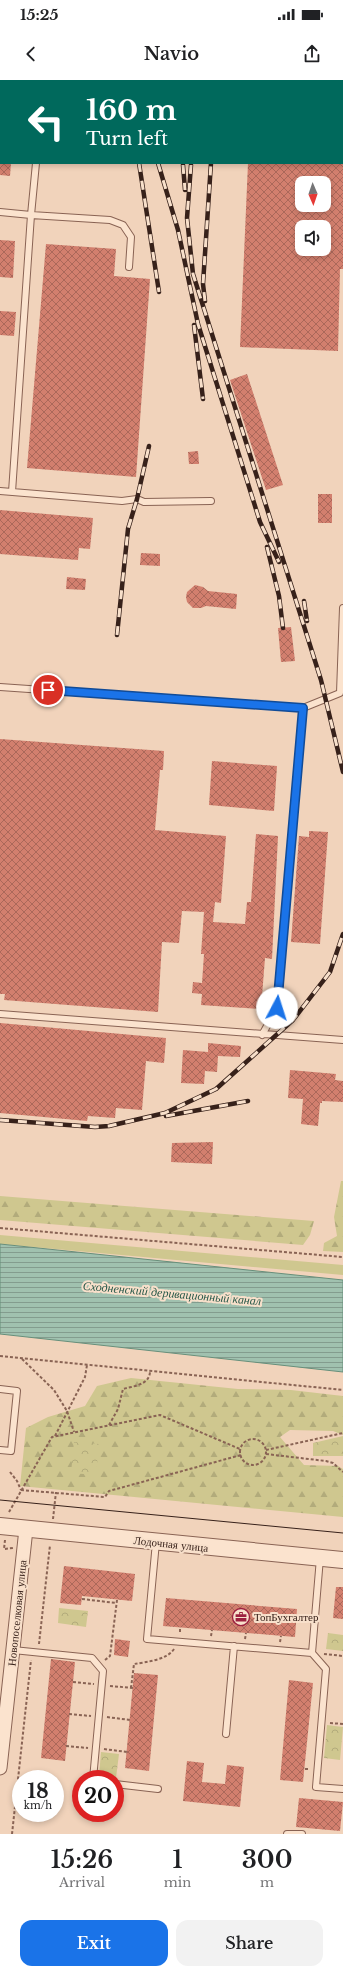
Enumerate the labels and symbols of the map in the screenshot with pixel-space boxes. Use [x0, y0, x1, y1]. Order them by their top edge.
north arrow [295, 176, 331, 212]
pin [31, 673, 65, 707]
position arrow [256, 987, 298, 1029]
water label: Сходненский деривационный канал [82, 1278, 262, 1308]
street label: Лодочная улица [133, 1533, 209, 1555]
street label: Новопоселковая улица [4, 1559, 30, 1667]
office icon: ТопБухгалтер [231, 1607, 251, 1627]
place label: ТопБухгалтер [254, 1610, 319, 1624]
speed limit sign: 20 [72, 1770, 124, 1822]

